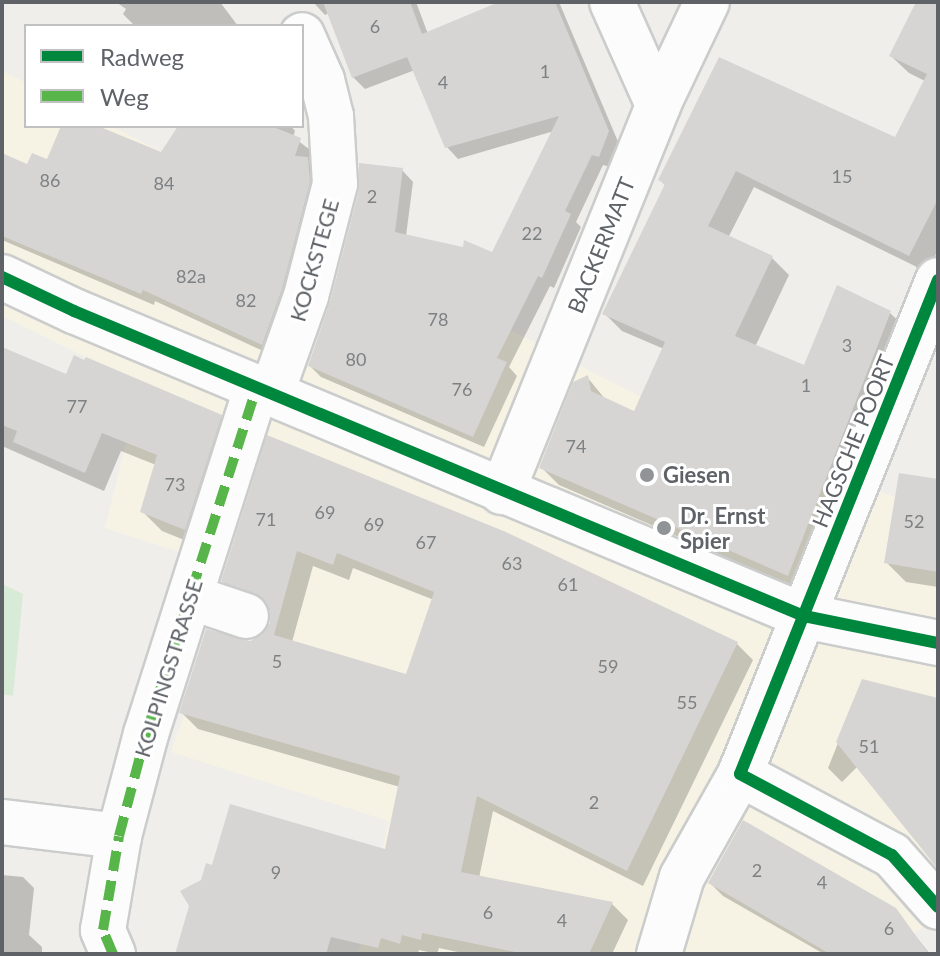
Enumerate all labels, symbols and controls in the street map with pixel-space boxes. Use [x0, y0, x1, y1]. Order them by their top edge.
house number: 6 [370, 15, 380, 37]
legend [24, 24, 304, 128]
text: Radweg [100, 42, 184, 71]
house number: 1 [540, 60, 550, 82]
house number: 4 [438, 71, 448, 93]
text: Weg [100, 82, 149, 111]
house number: 15 [832, 165, 852, 187]
house number: 86 [40, 169, 60, 191]
house number: 84 [154, 172, 174, 194]
street label: BACKERMATT [562, 173, 640, 317]
house number: 2 [367, 185, 377, 207]
street label: KOCKSTEGE [284, 196, 344, 324]
house number: 22 [522, 222, 542, 244]
house number: 82a [176, 265, 206, 287]
house number: 82 [236, 289, 256, 311]
house number: 78 [428, 308, 448, 330]
house number: 3 [842, 334, 852, 356]
house number: 80 [346, 348, 366, 370]
street label: HAGSCHE POORT [806, 351, 900, 531]
house number: 1 [801, 374, 811, 396]
house number: 76 [452, 378, 472, 400]
house number: 77 [67, 395, 87, 417]
house number: 74 [566, 435, 586, 457]
place label: Giesen [663, 462, 730, 488]
marker: Giesen [638, 466, 656, 484]
house number: 73 [165, 473, 185, 495]
house number: 69 [315, 501, 335, 523]
place label: Dr. Ernst Spier [680, 502, 765, 554]
house number: 71 [256, 508, 276, 530]
house number: 52 [904, 510, 924, 532]
house number: 69 [364, 513, 384, 535]
marker: Dr. Ernst Spier [655, 519, 673, 537]
house number: 67 [416, 531, 436, 553]
house number: 63 [502, 552, 522, 574]
house number: 61 [558, 573, 578, 595]
street label: KOLPINGSTRASSE [128, 576, 208, 760]
house number: 5 [272, 650, 282, 672]
house number: 59 [598, 655, 618, 677]
house number: 55 [677, 691, 697, 713]
house number: 51 [859, 735, 879, 757]
house number: 2 [589, 791, 599, 813]
house number: 2 [752, 859, 762, 881]
house number: 9 [271, 861, 281, 883]
house number: 4 [817, 871, 827, 893]
house number: 6 [483, 901, 493, 923]
house number: 4 [557, 909, 567, 931]
house number: 6 [884, 917, 894, 939]

